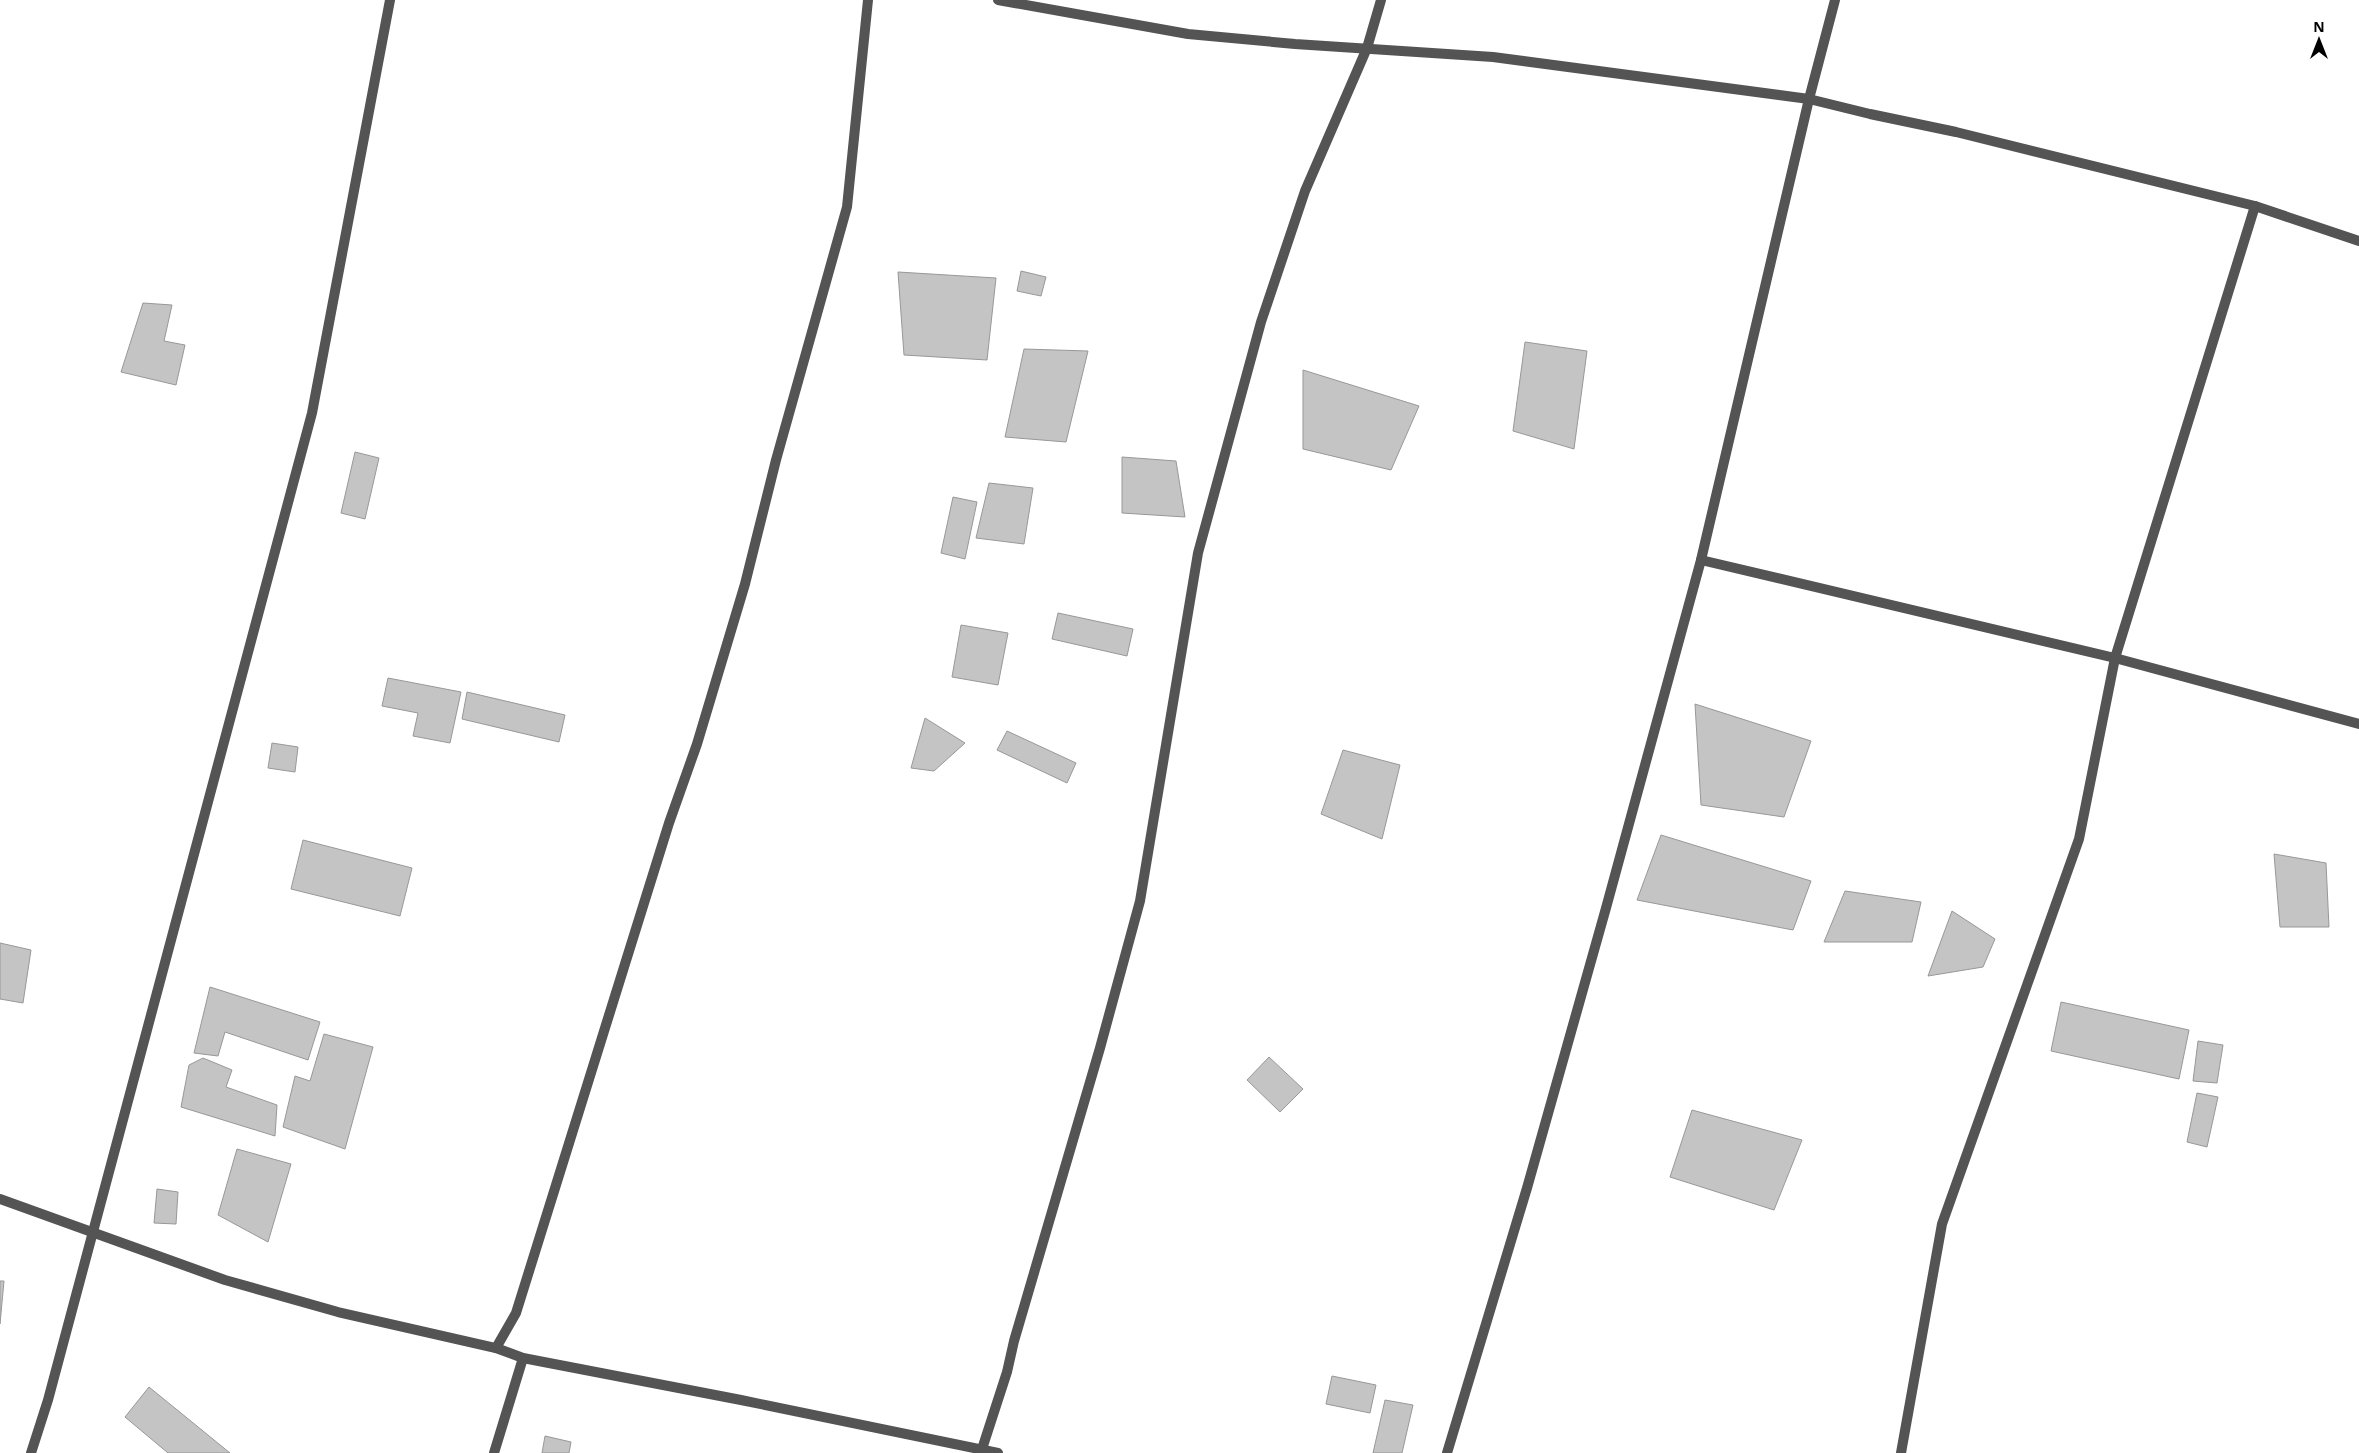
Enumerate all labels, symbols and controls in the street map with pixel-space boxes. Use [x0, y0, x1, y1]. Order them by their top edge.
north arrow [2294, 15, 2344, 65]
text: N [2313, 17, 2325, 36]

